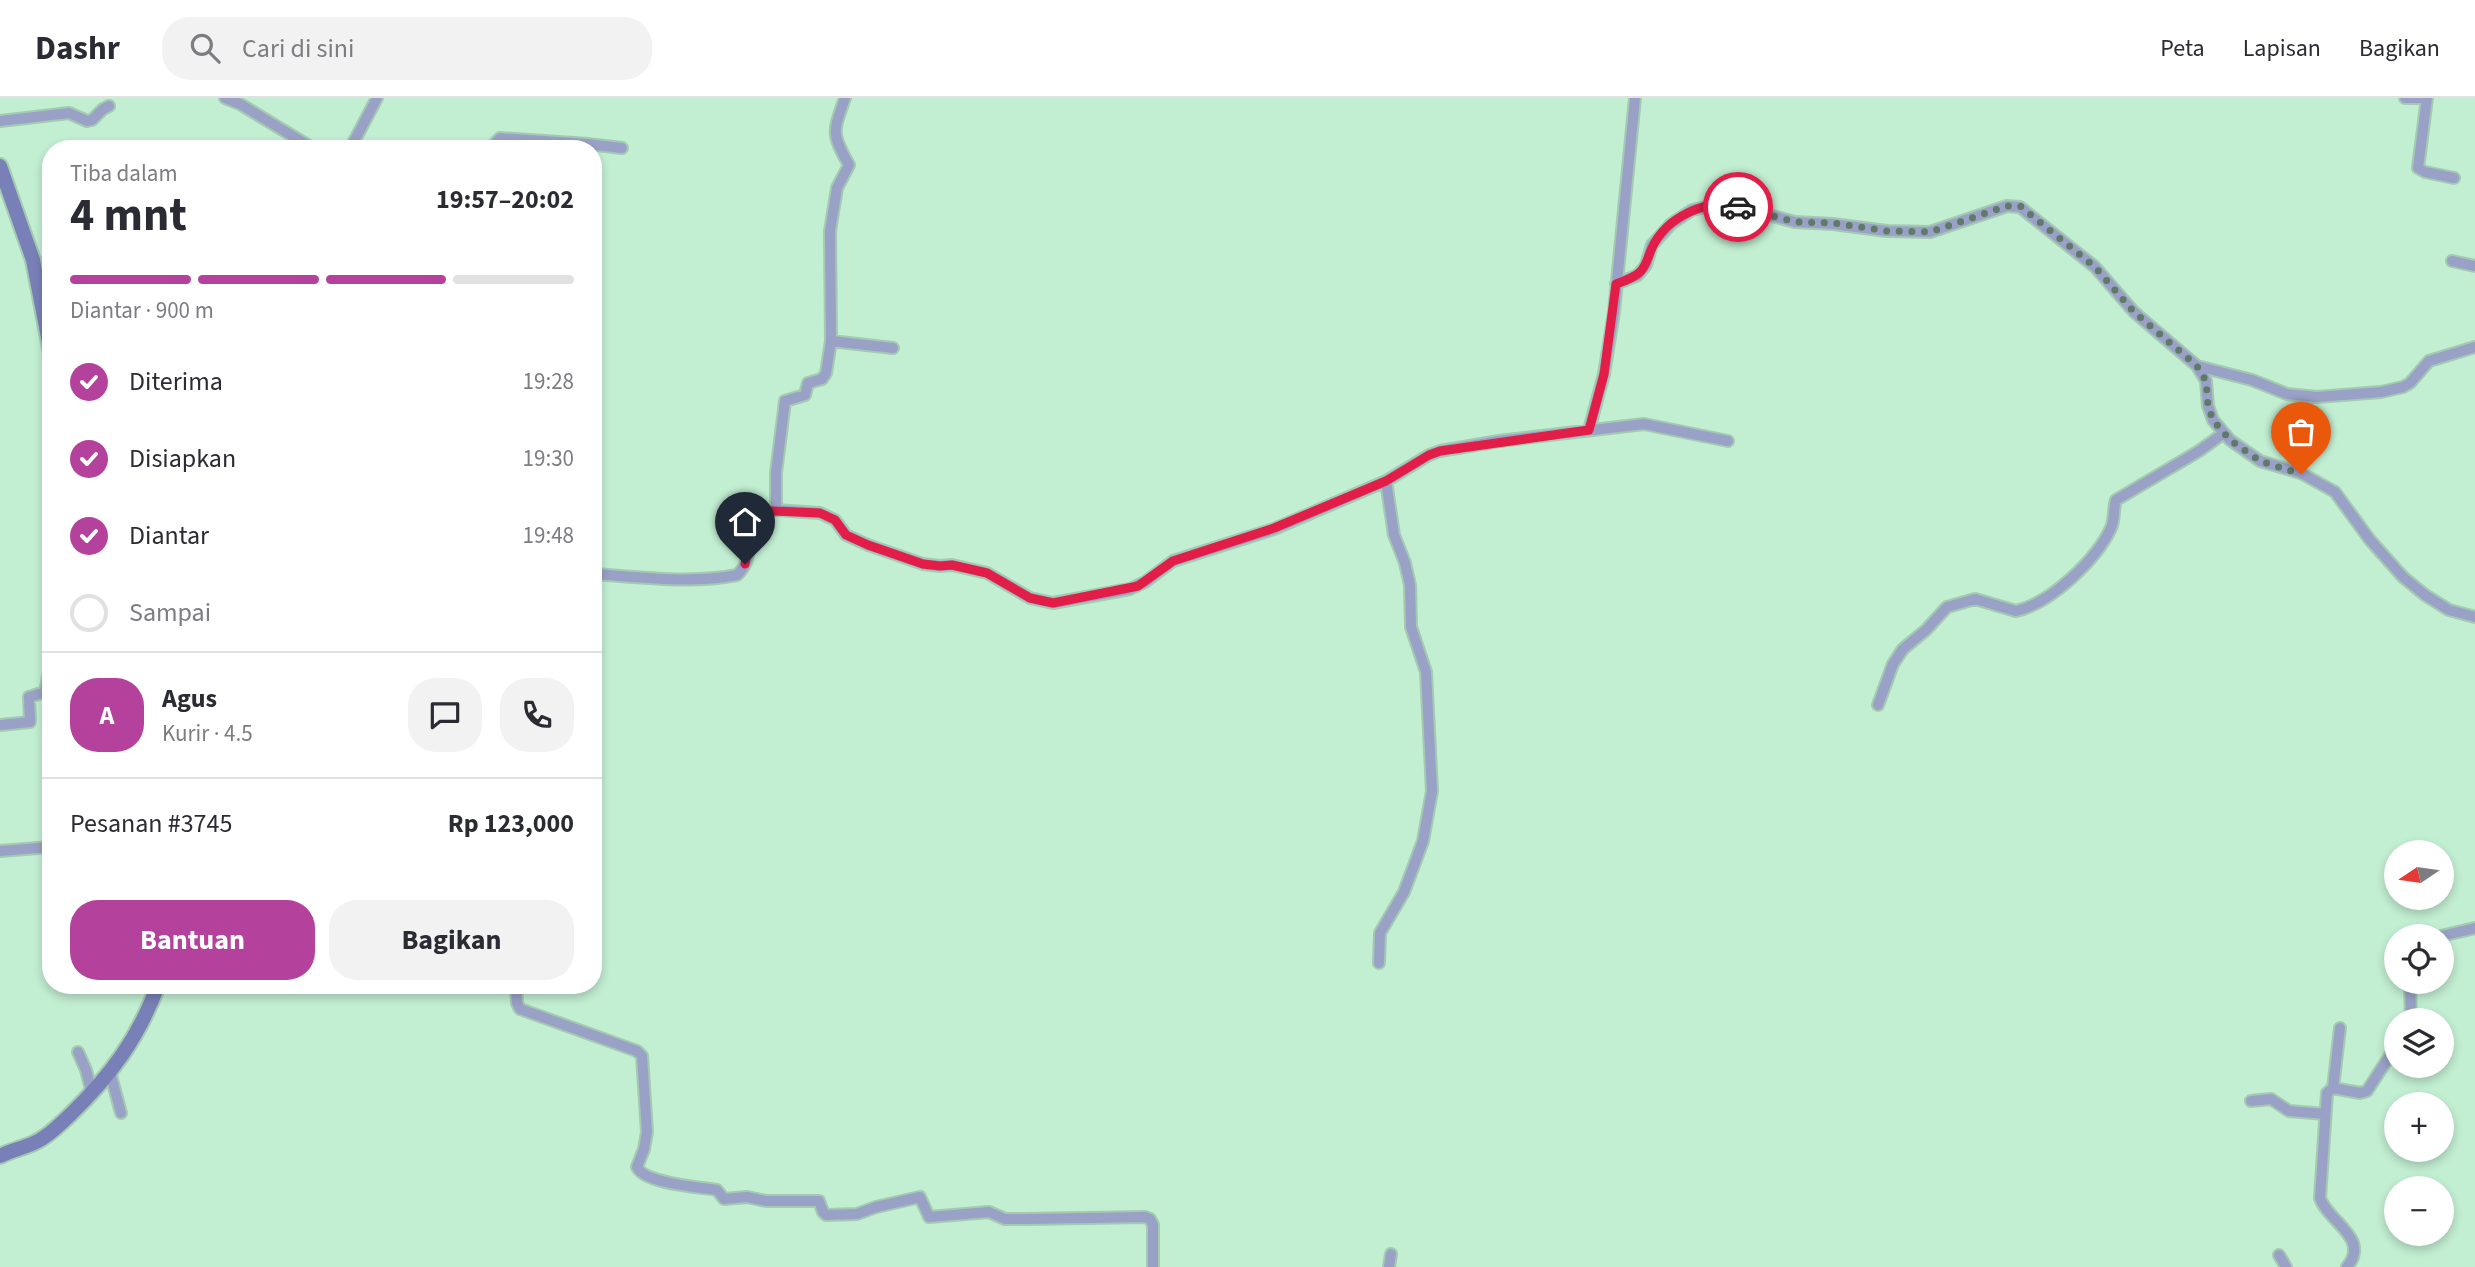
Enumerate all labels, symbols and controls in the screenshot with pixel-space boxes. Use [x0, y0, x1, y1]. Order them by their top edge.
search box [162, 17, 652, 80]
text: Dashr [35, 25, 120, 72]
icon: search [186, 29, 224, 67]
text: Cari di sini [242, 30, 354, 67]
text: Peta [2160, 31, 2205, 66]
text: Lapisan [2243, 31, 2321, 66]
text: Bagikan [2359, 31, 2440, 66]
text: Tiba dalam [70, 157, 177, 190]
courier [1703, 172, 1773, 242]
text: 19:57–20:02 [436, 181, 574, 218]
text: 4 mnt [70, 183, 187, 248]
icon: car [1719, 188, 1757, 226]
text: Diantar · 900 m [70, 294, 214, 327]
icon: check [70, 363, 108, 401]
text: Diterima [129, 363, 223, 400]
text: 19:28 [523, 365, 574, 398]
pin [2271, 402, 2331, 474]
icon: bag [2282, 413, 2320, 451]
icon: check [70, 440, 108, 478]
text: Disiapkan [129, 440, 236, 477]
text: 19:30 [523, 442, 574, 475]
pin [715, 492, 775, 564]
icon: home [726, 503, 764, 541]
icon: check [70, 517, 108, 555]
text: Diantar [129, 517, 209, 554]
text: 19:48 [523, 519, 574, 552]
text: Sampai [129, 594, 211, 631]
button: chat [408, 678, 482, 752]
button: phone [500, 678, 574, 752]
text: Agus [162, 680, 217, 717]
text: A [100, 697, 114, 734]
text: Kurir · 4.5 [162, 717, 253, 750]
text: Pesanan #3745 [70, 805, 232, 842]
text: Rp 123,000 [448, 805, 574, 842]
north arrow [2384, 840, 2454, 910]
map controls [2384, 840, 2454, 1246]
button: Bantuan [70, 900, 315, 980]
button: Bagikan [329, 900, 574, 980]
button: locate [2384, 924, 2454, 994]
button: layers [2384, 1008, 2454, 1078]
button: + [2384, 1092, 2454, 1162]
button: − [2384, 1176, 2454, 1246]

